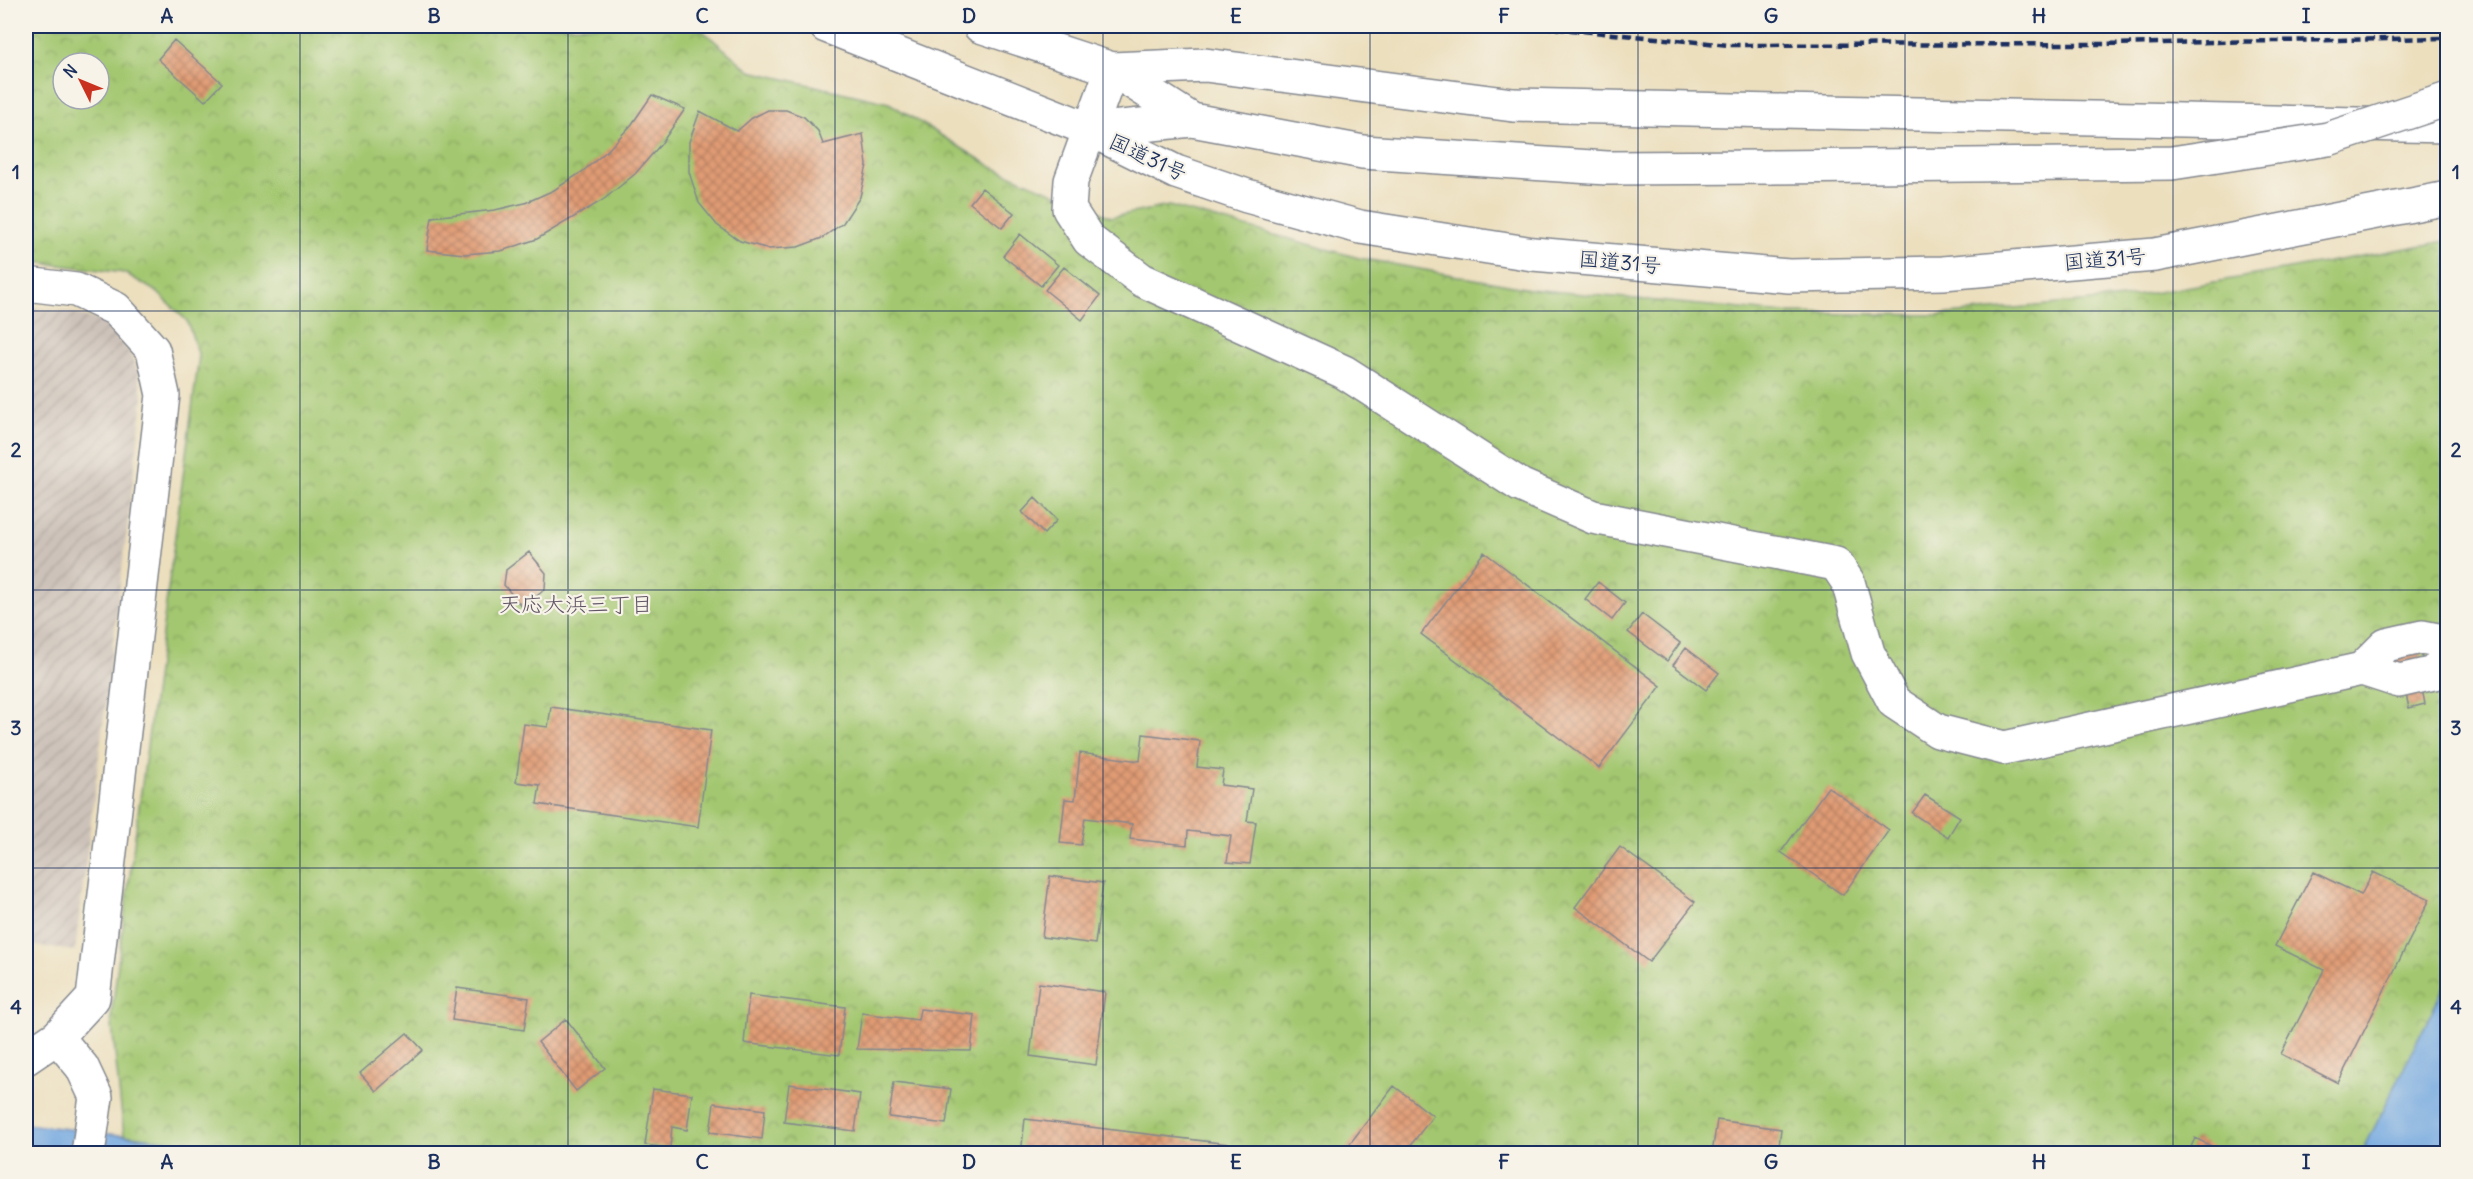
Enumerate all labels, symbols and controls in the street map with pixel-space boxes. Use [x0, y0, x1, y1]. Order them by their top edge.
text: A [161, 3, 174, 28]
text: B [427, 3, 441, 28]
text: C [695, 3, 709, 28]
text: D [962, 3, 976, 28]
text: E [1230, 3, 1242, 28]
text: F [1498, 3, 1510, 28]
text: G [1764, 3, 1778, 28]
text: H [2032, 3, 2046, 28]
text: I [2302, 3, 2311, 28]
north arrow [51, 51, 111, 111]
text: N [59, 60, 81, 82]
street label: 国道31号 [1105, 127, 1191, 187]
text: 1 [12, 159, 20, 184]
text: 1 [2452, 159, 2460, 184]
street label: 国道31号 [2062, 242, 2148, 276]
street label: 国道31号 [1577, 245, 1663, 279]
text: 2 [11, 437, 22, 462]
text: 2 [2451, 437, 2462, 462]
district label: 天応大浜三丁目 [499, 590, 653, 618]
text: 3 [10, 715, 22, 740]
text: 3 [2450, 715, 2462, 740]
text: 4 [10, 994, 22, 1019]
text: 4 [2450, 994, 2462, 1019]
text: A [161, 1149, 174, 1174]
text: B [427, 1149, 441, 1174]
text: C [695, 1149, 709, 1174]
text: D [962, 1149, 976, 1174]
text: E [1230, 1149, 1242, 1174]
text: F [1498, 1149, 1510, 1174]
text: G [1764, 1149, 1778, 1174]
text: H [2032, 1149, 2046, 1174]
text: I [2302, 1149, 2311, 1174]

